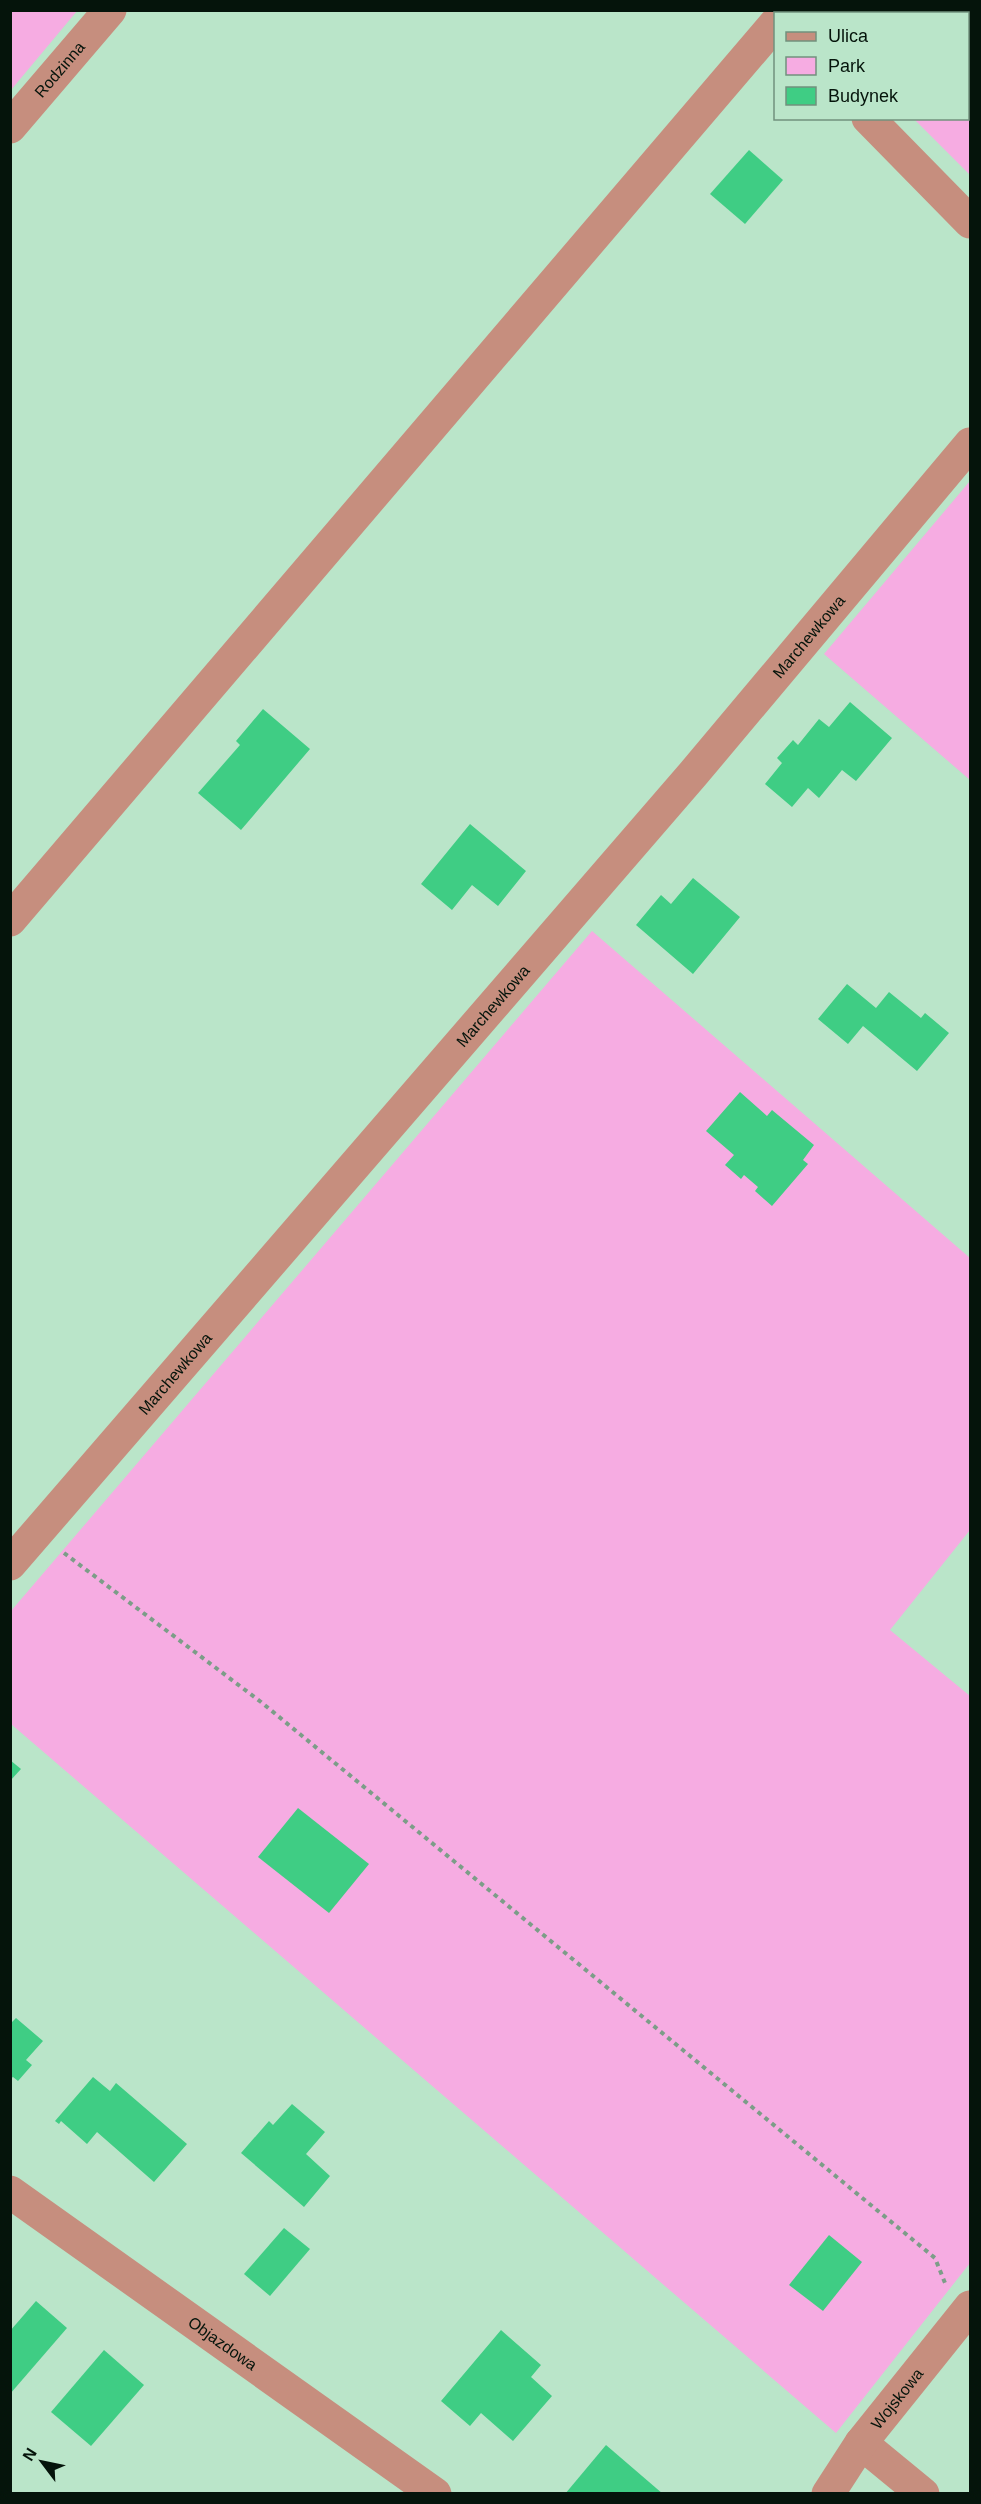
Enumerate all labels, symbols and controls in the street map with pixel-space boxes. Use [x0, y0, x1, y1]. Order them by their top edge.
legend [774, 12, 969, 120]
text: Ulica [828, 26, 869, 46]
street label: Rodzinna [31, 38, 88, 100]
text: Park [828, 56, 866, 76]
text: Budynek [828, 86, 899, 106]
street label: Marchewkowa [769, 592, 848, 681]
street label: Marchewkowa [453, 961, 533, 1050]
street label: Marchewkowa [135, 1329, 215, 1418]
street label: Objazdowa [185, 2313, 260, 2373]
street label: Wojskowa [867, 2365, 926, 2432]
north arrow [12, 2432, 72, 2492]
text: N [19, 2445, 40, 2464]

